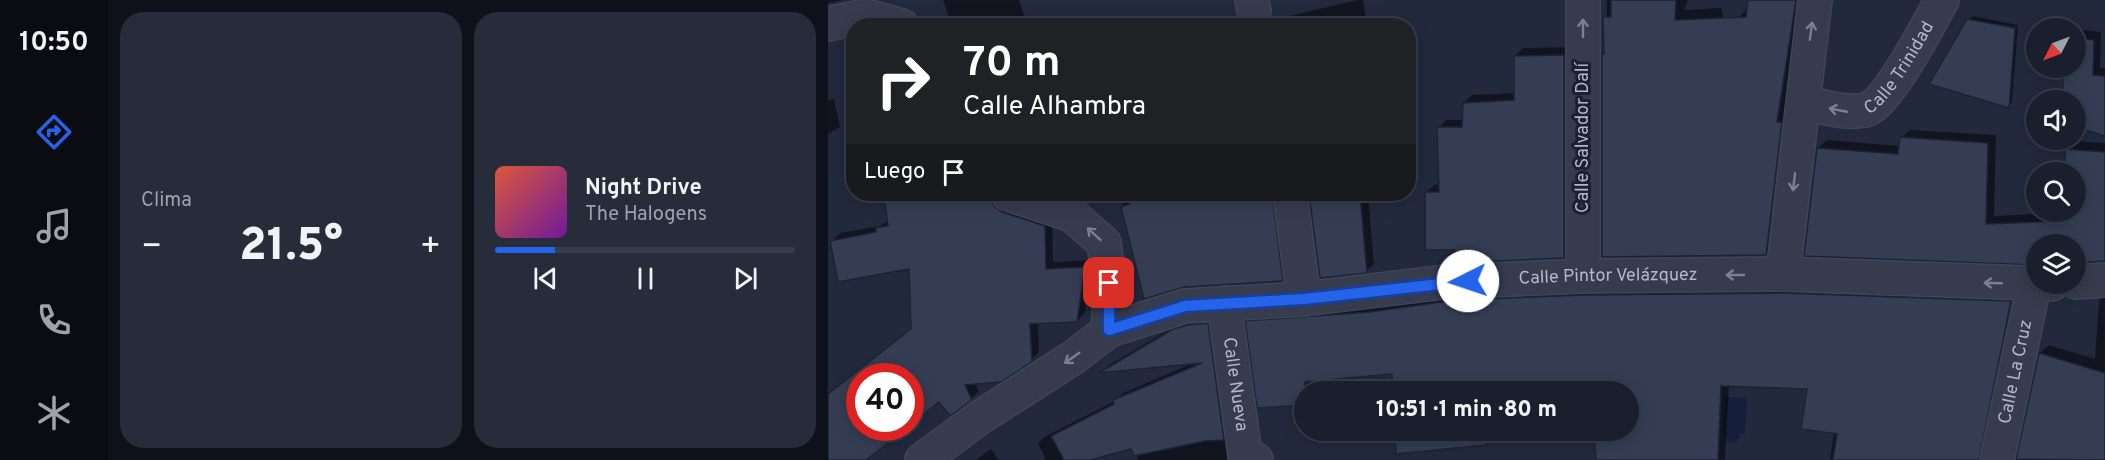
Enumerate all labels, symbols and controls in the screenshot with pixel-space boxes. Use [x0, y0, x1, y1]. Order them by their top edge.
street label: Calle Trinidad [1860, 17, 1939, 120]
north arrow [2026, 18, 2086, 78]
map controls [2026, 18, 2086, 294]
one-way arrow [1577, 19, 1589, 39]
one-way arrow [1805, 21, 1816, 41]
text: 10:50 [19, 26, 89, 60]
text: 70 m [963, 38, 1061, 91]
icon: right [864, 42, 942, 120]
street label: Calle Salvador Dalí [1572, 62, 1595, 213]
text: Calle Alhambra [963, 90, 1146, 124]
button: sound [2026, 90, 2086, 150]
one-way arrow [1829, 104, 1848, 115]
icon: directions [33, 111, 75, 153]
icon: arrive [937, 156, 970, 189]
text: Luego [864, 159, 925, 186]
button: search [2026, 162, 2086, 222]
one-way arrow [1789, 172, 1800, 191]
text: Night Drive [585, 175, 702, 202]
text: Clima [141, 188, 192, 214]
text: The Halogens [585, 202, 707, 228]
icon: music [33, 205, 75, 247]
text: 21.5° [239, 219, 343, 276]
text: − [141, 227, 162, 269]
text: + [420, 227, 441, 269]
one-way arrow [1087, 227, 1102, 241]
button: layers [2026, 234, 2086, 294]
position arrow [1436, 249, 1500, 313]
pin [1083, 257, 1134, 308]
icon: previous [529, 262, 562, 295]
icon: pause [629, 262, 662, 295]
icon: next [729, 262, 762, 295]
street label: Calle Pintor Velázquez [1518, 263, 1698, 290]
icon: arrive [1092, 266, 1125, 299]
one-way arrow [1726, 269, 1746, 281]
one-way arrow [1984, 277, 2004, 288]
icon: phone [33, 299, 75, 341]
street label: Calle La Cruz [1993, 318, 2038, 426]
street label: Calle Nueva [1217, 336, 1253, 433]
one-way arrow [1065, 352, 1081, 364]
speed limit sign: 40 [846, 363, 924, 441]
icon: climate [33, 392, 75, 434]
text: 10:51 · 1 min · 80 m [1376, 397, 1557, 424]

